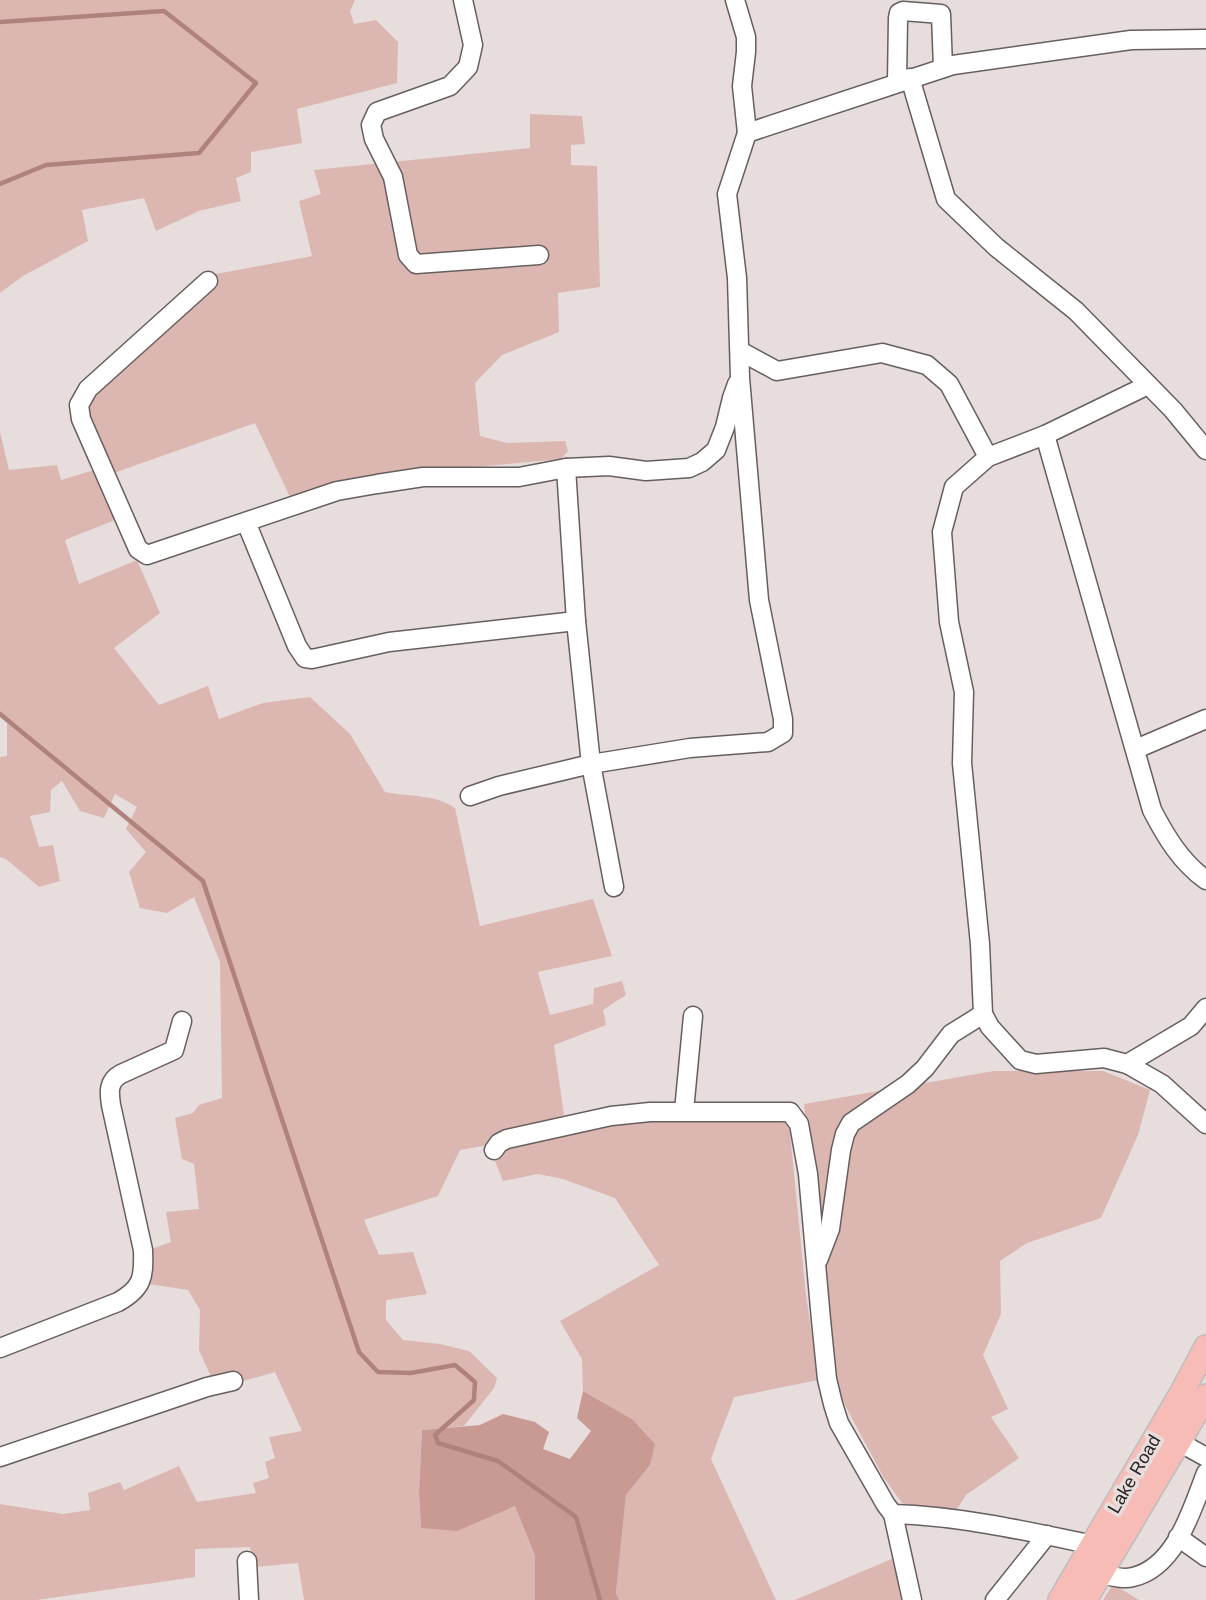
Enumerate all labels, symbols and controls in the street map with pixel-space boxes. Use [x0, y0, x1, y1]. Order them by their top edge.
street label: Lake Road [1104, 1431, 1164, 1517]

